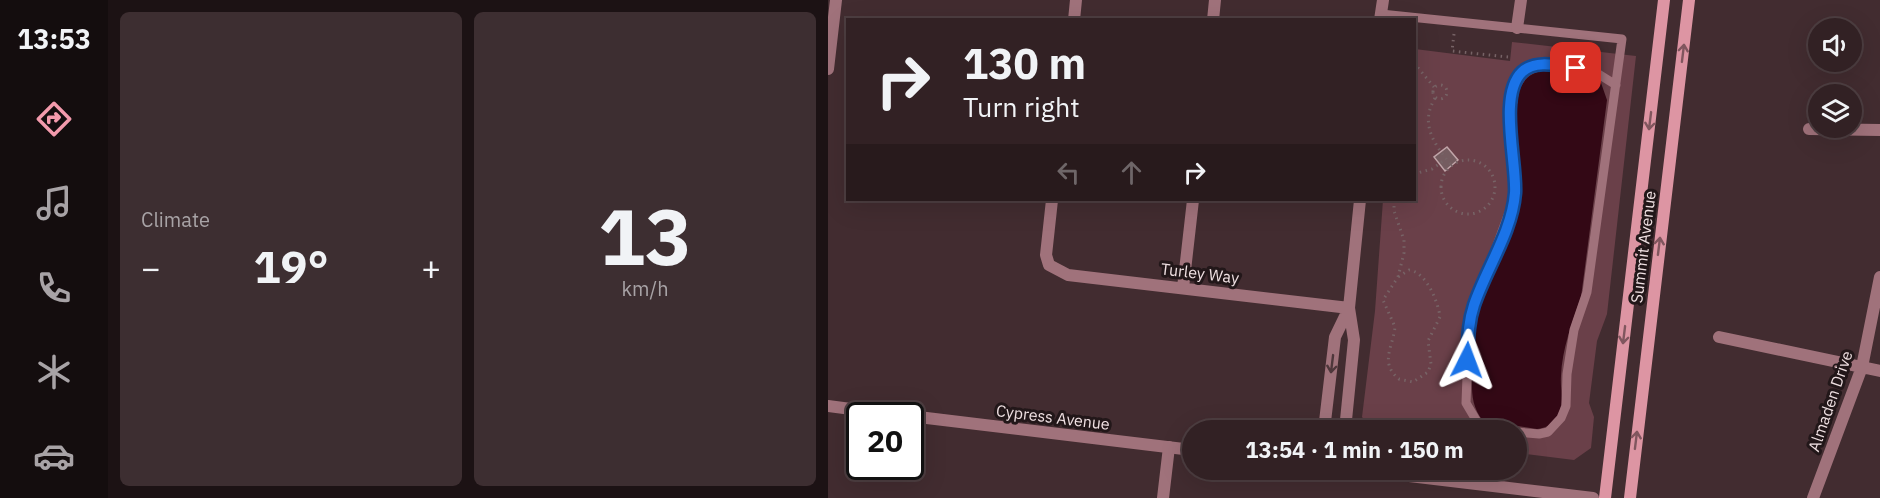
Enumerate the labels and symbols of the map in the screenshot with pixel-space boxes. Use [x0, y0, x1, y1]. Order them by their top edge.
pin [1550, 42, 1601, 93]
one-way arrow [1677, 43, 1688, 63]
one-way arrow [1644, 110, 1655, 130]
street label: Summit Avenue [1626, 189, 1660, 304]
one-way arrow [1654, 237, 1665, 257]
street label: Turley Way [1160, 258, 1240, 288]
one-way arrow [1618, 325, 1629, 345]
position arrow [1435, 328, 1499, 392]
street label: Almaden Drive [1803, 348, 1857, 454]
one-way arrow [1326, 353, 1337, 373]
street label: Cypress Avenue [995, 400, 1111, 434]
speed limit sign: 20 [846, 402, 924, 480]
one-way arrow [1631, 430, 1642, 450]

